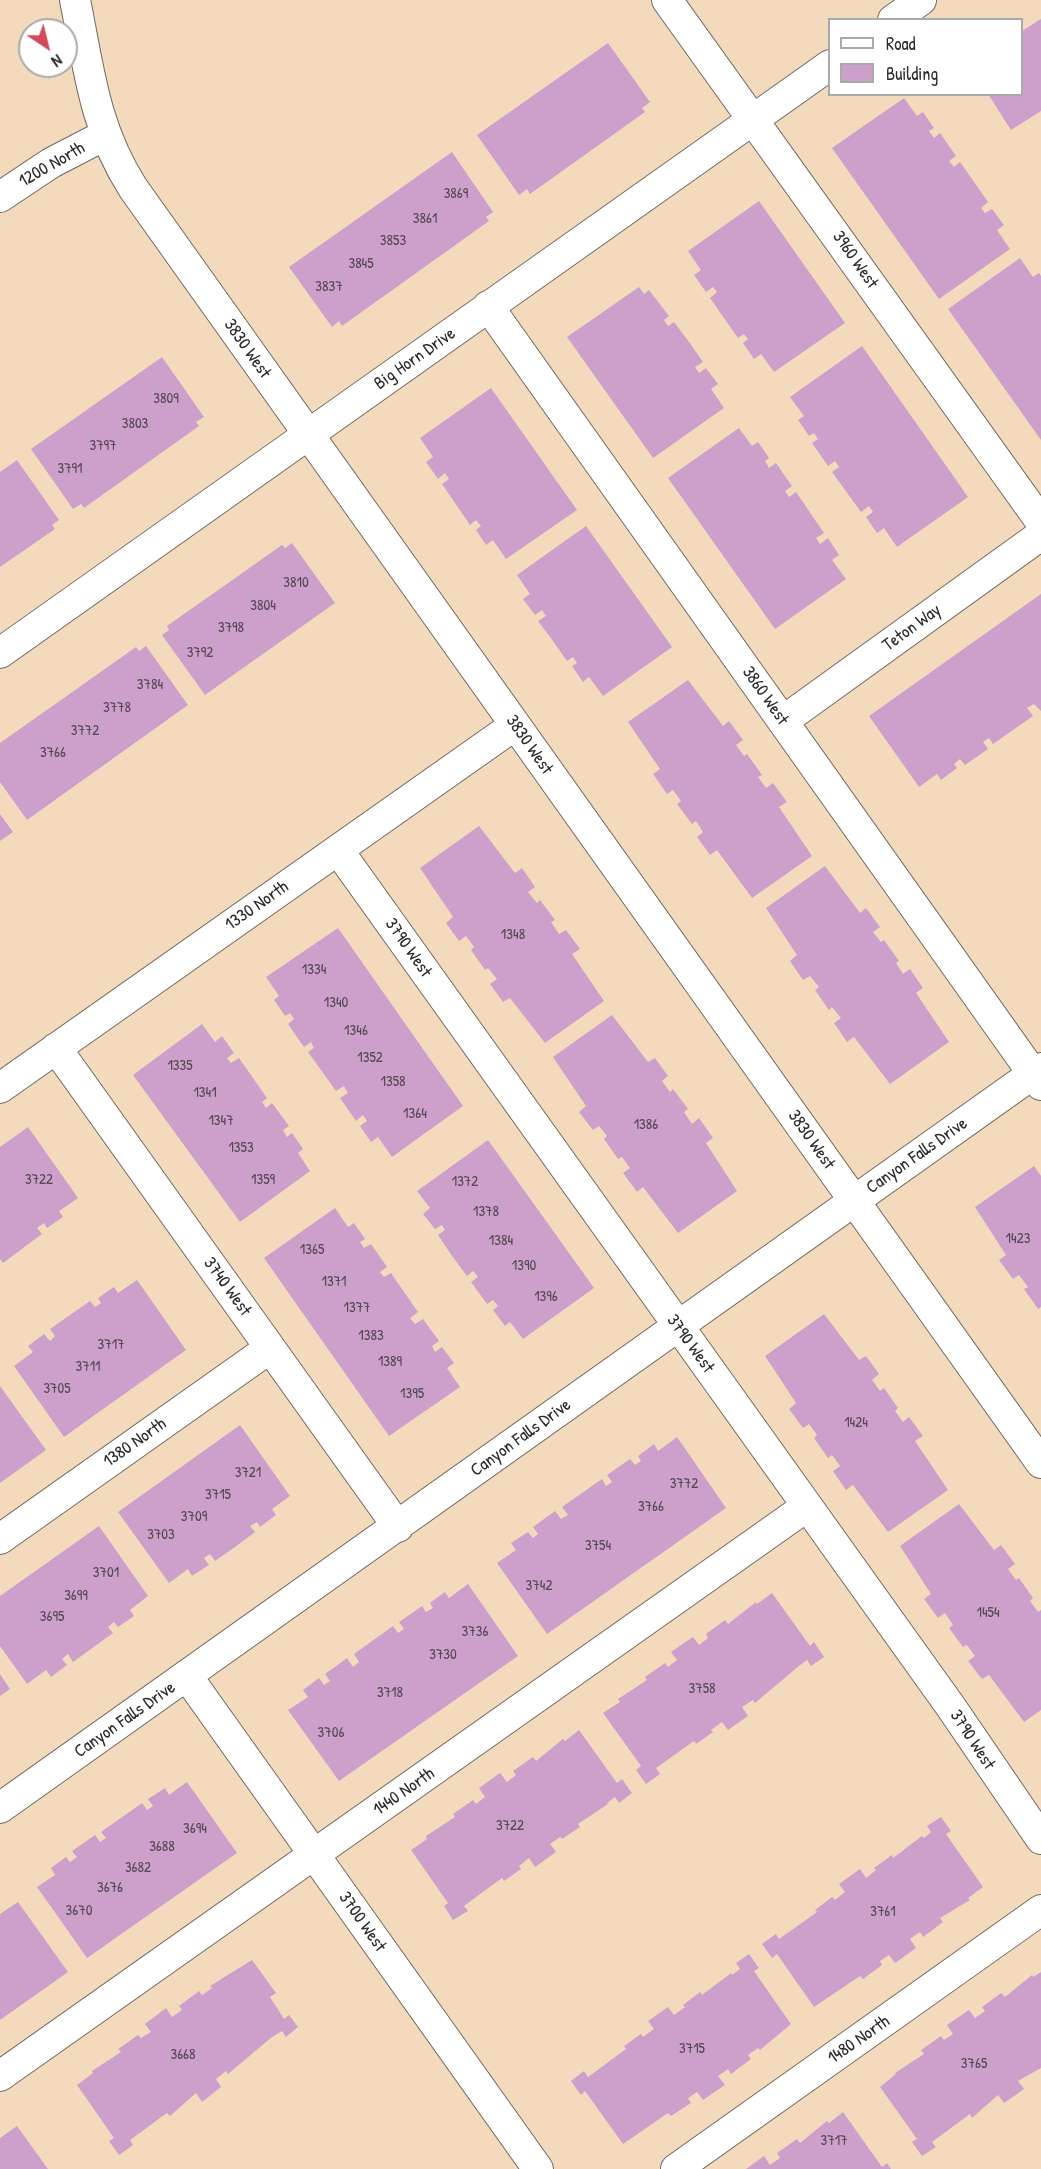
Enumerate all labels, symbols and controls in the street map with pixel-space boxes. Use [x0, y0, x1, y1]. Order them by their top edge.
north arrow [18, 18, 78, 78]
legend [828, 18, 1023, 96]
text: Road [886, 31, 916, 56]
text: N [47, 50, 67, 73]
text: Building [886, 61, 938, 86]
street label: 1200 North [15, 137, 89, 193]
house number: 3869 [444, 185, 468, 203]
house number: 3861 [413, 210, 437, 228]
street label: 3960 West [827, 227, 883, 293]
house number: 3853 [380, 232, 406, 250]
house number: 3845 [348, 255, 374, 273]
house number: 3837 [315, 278, 343, 296]
street label: 3830 West [219, 315, 275, 383]
street label: Big Horn Drive [370, 323, 460, 395]
house number: 3809 [153, 390, 179, 408]
house number: 3803 [122, 415, 148, 433]
house number: 3797 [89, 437, 117, 455]
house number: 3791 [57, 460, 83, 478]
house number: 3810 [283, 574, 309, 592]
house number: 3804 [250, 597, 276, 615]
street label: Teton Way [879, 600, 945, 656]
house number: 3798 [218, 619, 244, 637]
house number: 3792 [187, 644, 213, 662]
street label: 3860 West [737, 663, 793, 729]
house number: 3784 [137, 676, 163, 694]
house number: 3778 [103, 699, 131, 717]
street label: 3830 West [501, 711, 557, 779]
house number: 3772 [71, 722, 99, 740]
house number: 3766 [40, 744, 66, 762]
street label: 1330 North [221, 876, 293, 936]
street label: 3790 West [380, 914, 436, 982]
house number: 1348 [501, 926, 525, 944]
house number: 1334 [302, 961, 326, 979]
house number: 1340 [324, 994, 348, 1012]
house number: 1346 [344, 1022, 368, 1040]
house number: 1352 [357, 1049, 383, 1067]
house number: 1335 [167, 1057, 193, 1075]
house number: 1358 [380, 1073, 406, 1091]
house number: 1341 [193, 1084, 217, 1102]
house number: 1364 [403, 1105, 427, 1123]
street label: 3830 West [783, 1106, 839, 1174]
house number: 1347 [208, 1112, 234, 1130]
street label: Canyon Falls Drive [862, 1113, 972, 1199]
house number: 1386 [634, 1116, 658, 1134]
house number: 1353 [228, 1139, 254, 1157]
house number: 3722 [25, 1171, 53, 1189]
house number: 1359 [251, 1171, 275, 1189]
house number: 1372 [452, 1173, 478, 1191]
house number: 1378 [473, 1203, 499, 1221]
house number: 1423 [1006, 1230, 1030, 1248]
house number: 1384 [489, 1232, 513, 1250]
house number: 1365 [300, 1241, 324, 1259]
street label: 3740 West [198, 1253, 256, 1321]
house number: 1390 [512, 1257, 536, 1275]
house number: 1371 [321, 1273, 347, 1291]
house number: 1396 [534, 1288, 558, 1306]
house number: 1377 [343, 1299, 371, 1317]
street label: 3790 West [662, 1310, 718, 1378]
house number: 1383 [358, 1327, 384, 1345]
house number: 3717 [97, 1336, 125, 1354]
house number: 1389 [378, 1353, 402, 1371]
house number: 3711 [75, 1358, 101, 1376]
house number: 3705 [43, 1380, 71, 1398]
house number: 1395 [400, 1385, 424, 1403]
street label: Canyon Falls Drive [467, 1394, 575, 1482]
street label: 1380 North [99, 1413, 171, 1473]
house number: 1424 [844, 1414, 868, 1432]
house number: 3721 [235, 1464, 261, 1482]
house number: 3772 [670, 1475, 698, 1493]
house number: 3715 [205, 1486, 231, 1504]
house number: 3766 [638, 1498, 664, 1516]
house number: 3709 [181, 1508, 207, 1526]
house number: 3703 [147, 1526, 175, 1544]
house number: 3754 [585, 1537, 611, 1555]
house number: 3701 [93, 1564, 119, 1582]
house number: 3742 [526, 1577, 552, 1595]
house number: 3699 [64, 1587, 88, 1605]
house number: 1454 [976, 1604, 1000, 1622]
house number: 3695 [40, 1608, 64, 1626]
house number: 3736 [462, 1623, 488, 1641]
house number: 3730 [429, 1646, 457, 1664]
street label: Canyon Falls Drive [70, 1677, 180, 1763]
house number: 3758 [689, 1680, 715, 1698]
house number: 3718 [377, 1684, 403, 1702]
street label: 3790 West [945, 1706, 999, 1774]
house number: 3706 [318, 1724, 344, 1742]
street label: 1440 North [369, 1763, 439, 1821]
house number: 3722 [496, 1817, 524, 1835]
house number: 3694 [183, 1820, 207, 1838]
house number: 3688 [149, 1838, 175, 1856]
house number: 3682 [125, 1859, 151, 1877]
house number: 3676 [97, 1879, 123, 1897]
street label: 3700 West [333, 1888, 391, 1956]
house number: 3670 [66, 1902, 92, 1920]
house number: 3761 [870, 1903, 896, 1921]
street label: 1480 North [824, 2011, 894, 2069]
house number: 3715 [679, 2040, 705, 2058]
house number: 3668 [170, 2046, 196, 2064]
house number: 3765 [961, 2055, 987, 2073]
house number: 3717 [820, 2132, 848, 2150]

